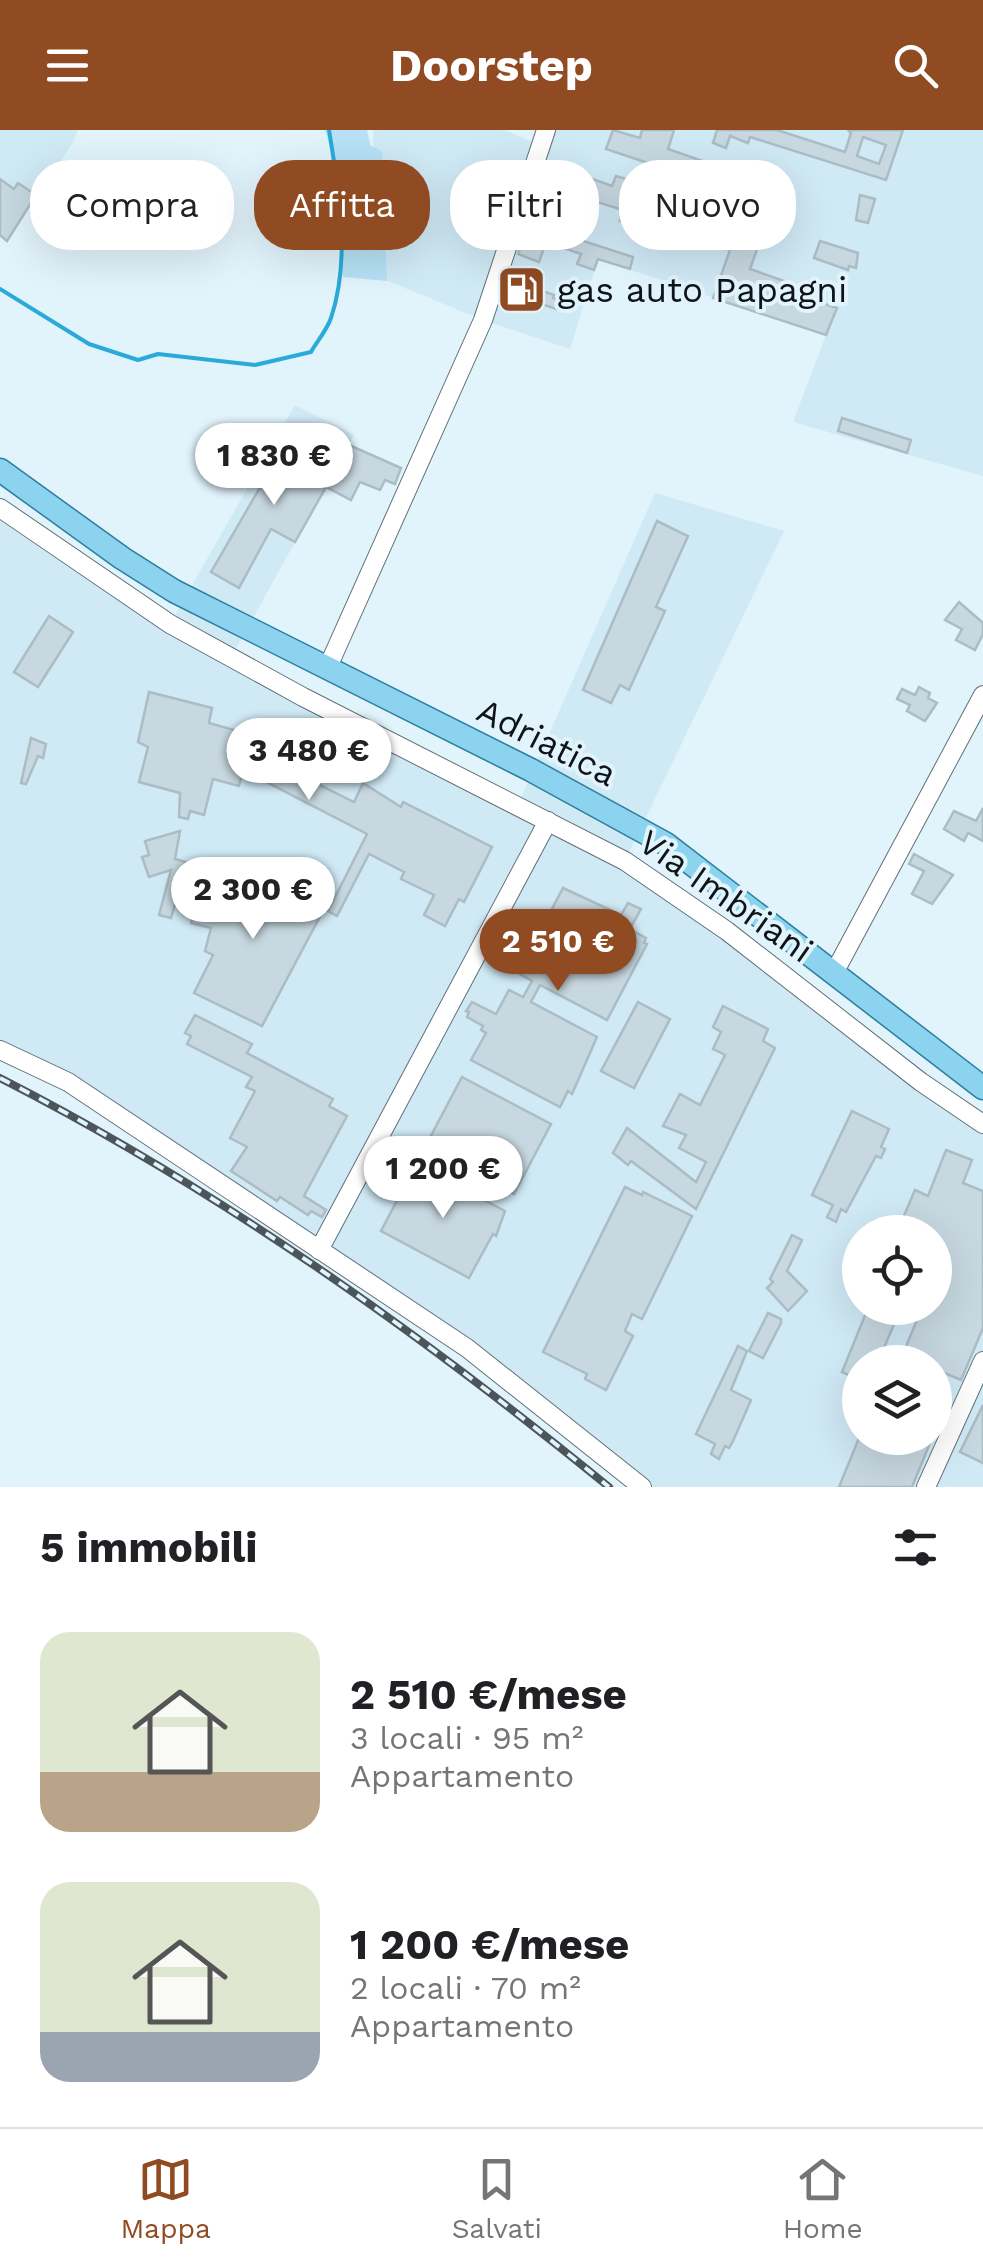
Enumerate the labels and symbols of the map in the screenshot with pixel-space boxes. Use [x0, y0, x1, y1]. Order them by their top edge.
fuel station icon: gas auto Papagni [496, 264, 548, 316]
place label: gas auto Papagni [557, 269, 847, 311]
pin: 1 830 € [182, 423, 366, 508]
street label: Adriatica [470, 689, 624, 795]
pin: 3 480 € [217, 718, 401, 803]
street label: Via Imbriani [631, 821, 821, 971]
pin: 2 300 € [161, 857, 345, 942]
pin: 2 510 € [466, 909, 650, 994]
pin: 1 200 € [351, 1136, 535, 1221]

